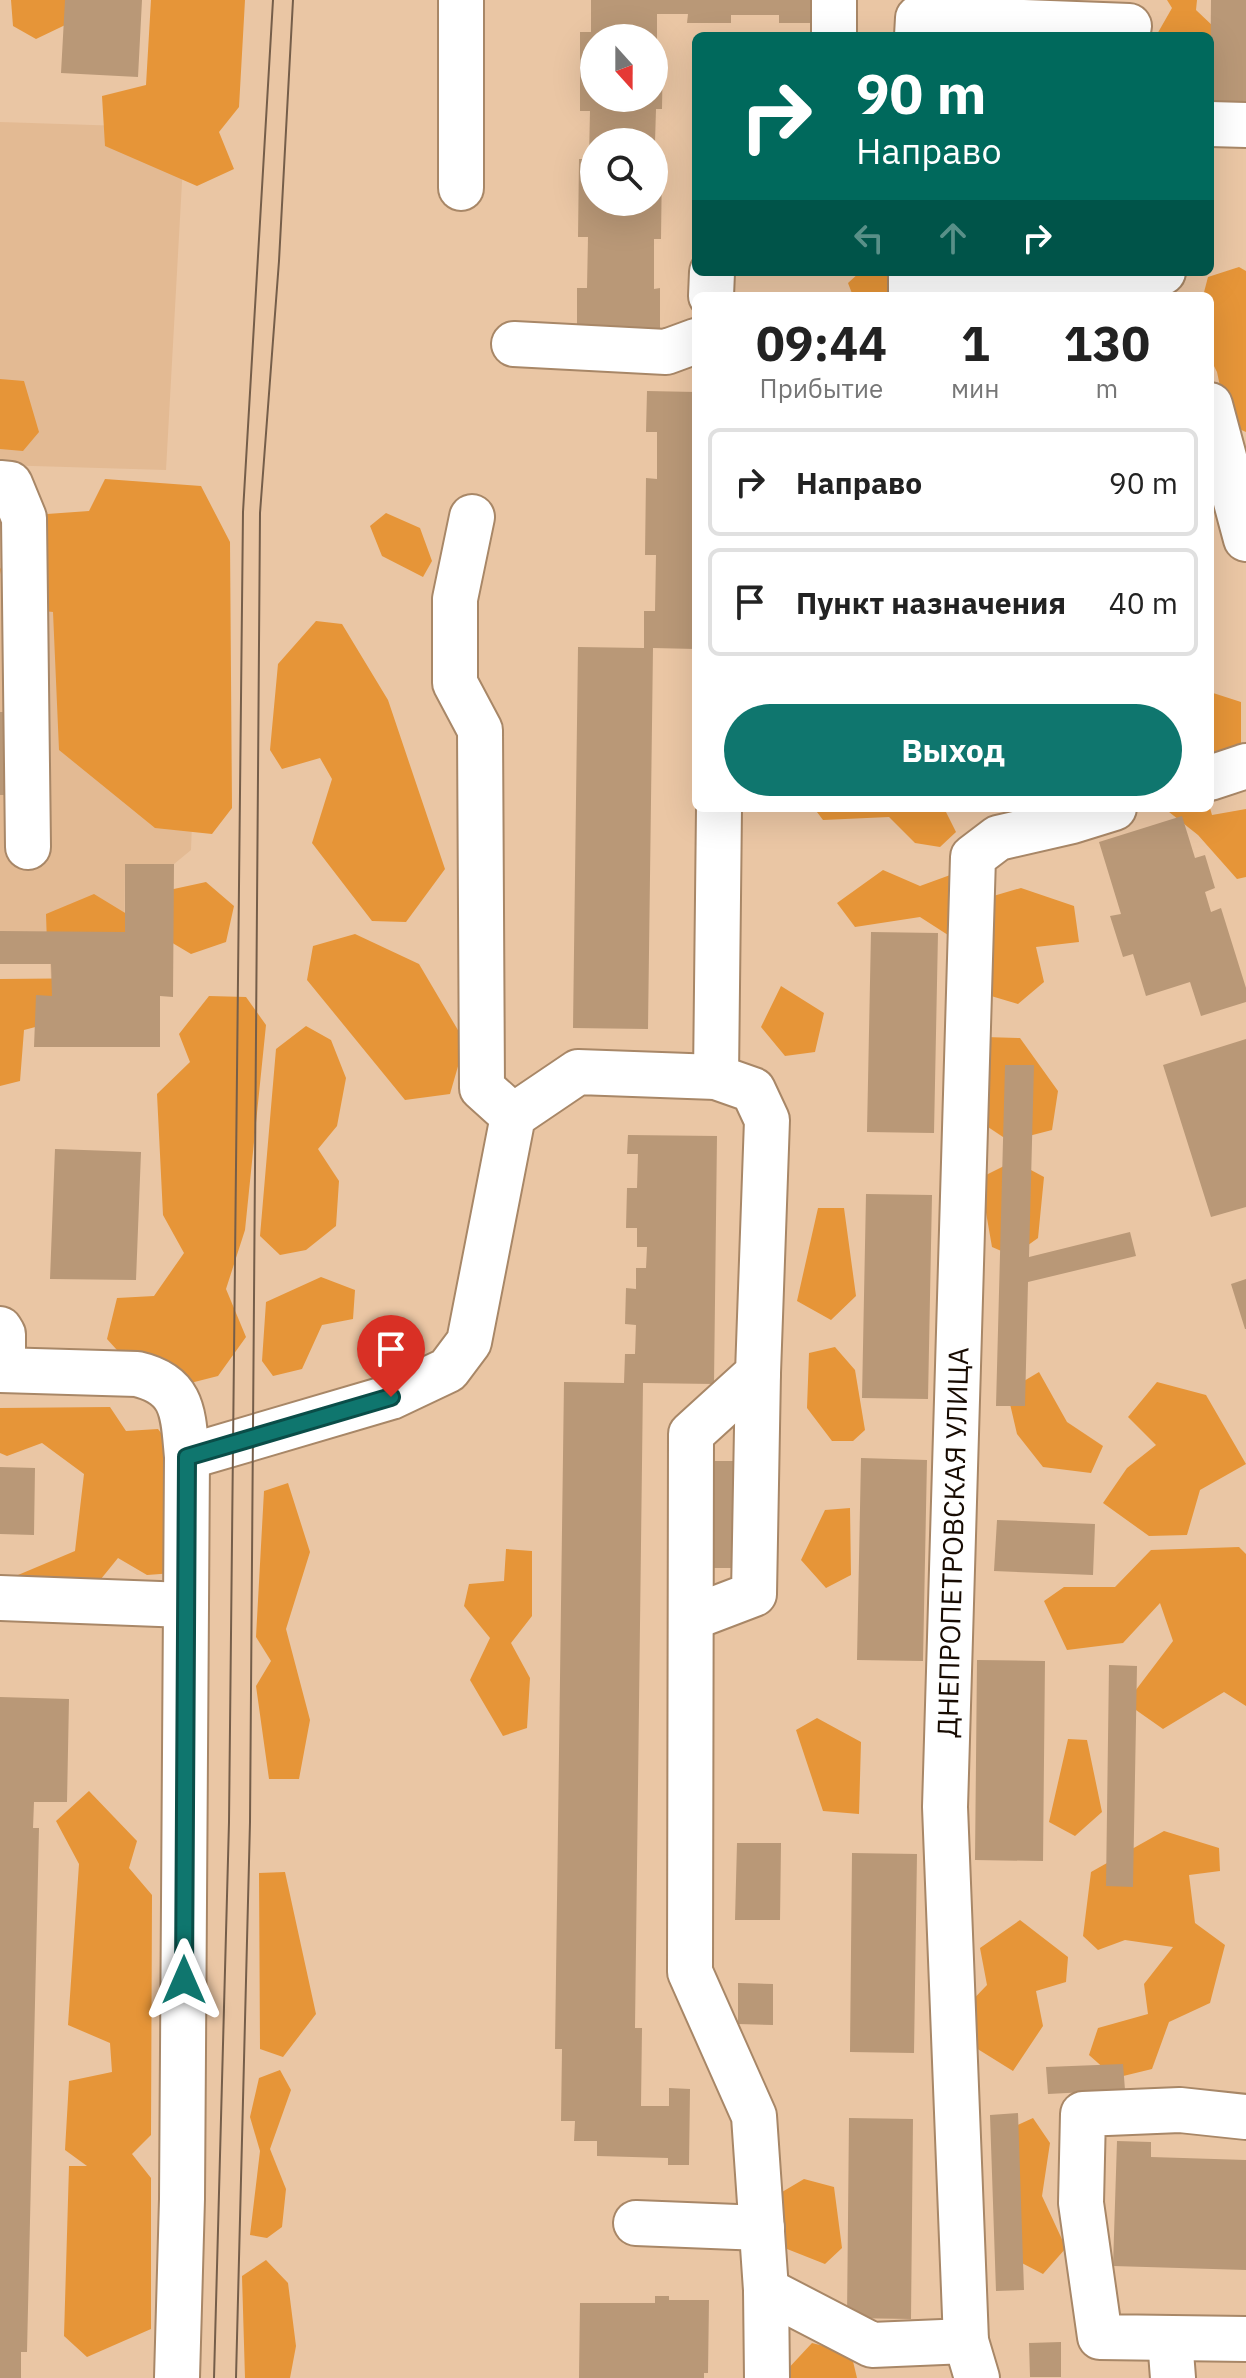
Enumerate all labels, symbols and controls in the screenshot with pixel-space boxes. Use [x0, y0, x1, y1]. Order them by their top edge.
north arrow [580, 24, 668, 112]
map controls [580, 24, 668, 216]
text: 90 m [856, 57, 986, 129]
icon: right [724, 64, 828, 168]
text: Направо [856, 127, 1002, 174]
button: search [580, 128, 668, 216]
icon: left [847, 216, 891, 260]
icon: ahead [931, 216, 975, 260]
icon: right [1015, 216, 1059, 260]
text: 09:44 [756, 312, 887, 374]
text: 1 [961, 312, 990, 374]
text: 130 [1064, 312, 1150, 374]
text: Прибытие [760, 371, 883, 405]
text: мин [951, 371, 1000, 405]
text: m [1095, 371, 1118, 405]
icon: right [728, 460, 772, 504]
text: Направо [796, 463, 922, 502]
text: 90 m [1109, 463, 1178, 502]
icon: arrive [728, 580, 772, 624]
text: Пункт назначения [796, 583, 1066, 622]
text: 40 m [1109, 583, 1178, 622]
button: Выход [724, 704, 1182, 796]
pin [357, 1315, 425, 1397]
icon: arrive [369, 1327, 413, 1371]
street label: ДНЕПРОПЕТРОВСКАЯ УЛИЦА [928, 1346, 977, 1738]
position arrow [142, 1938, 226, 2022]

